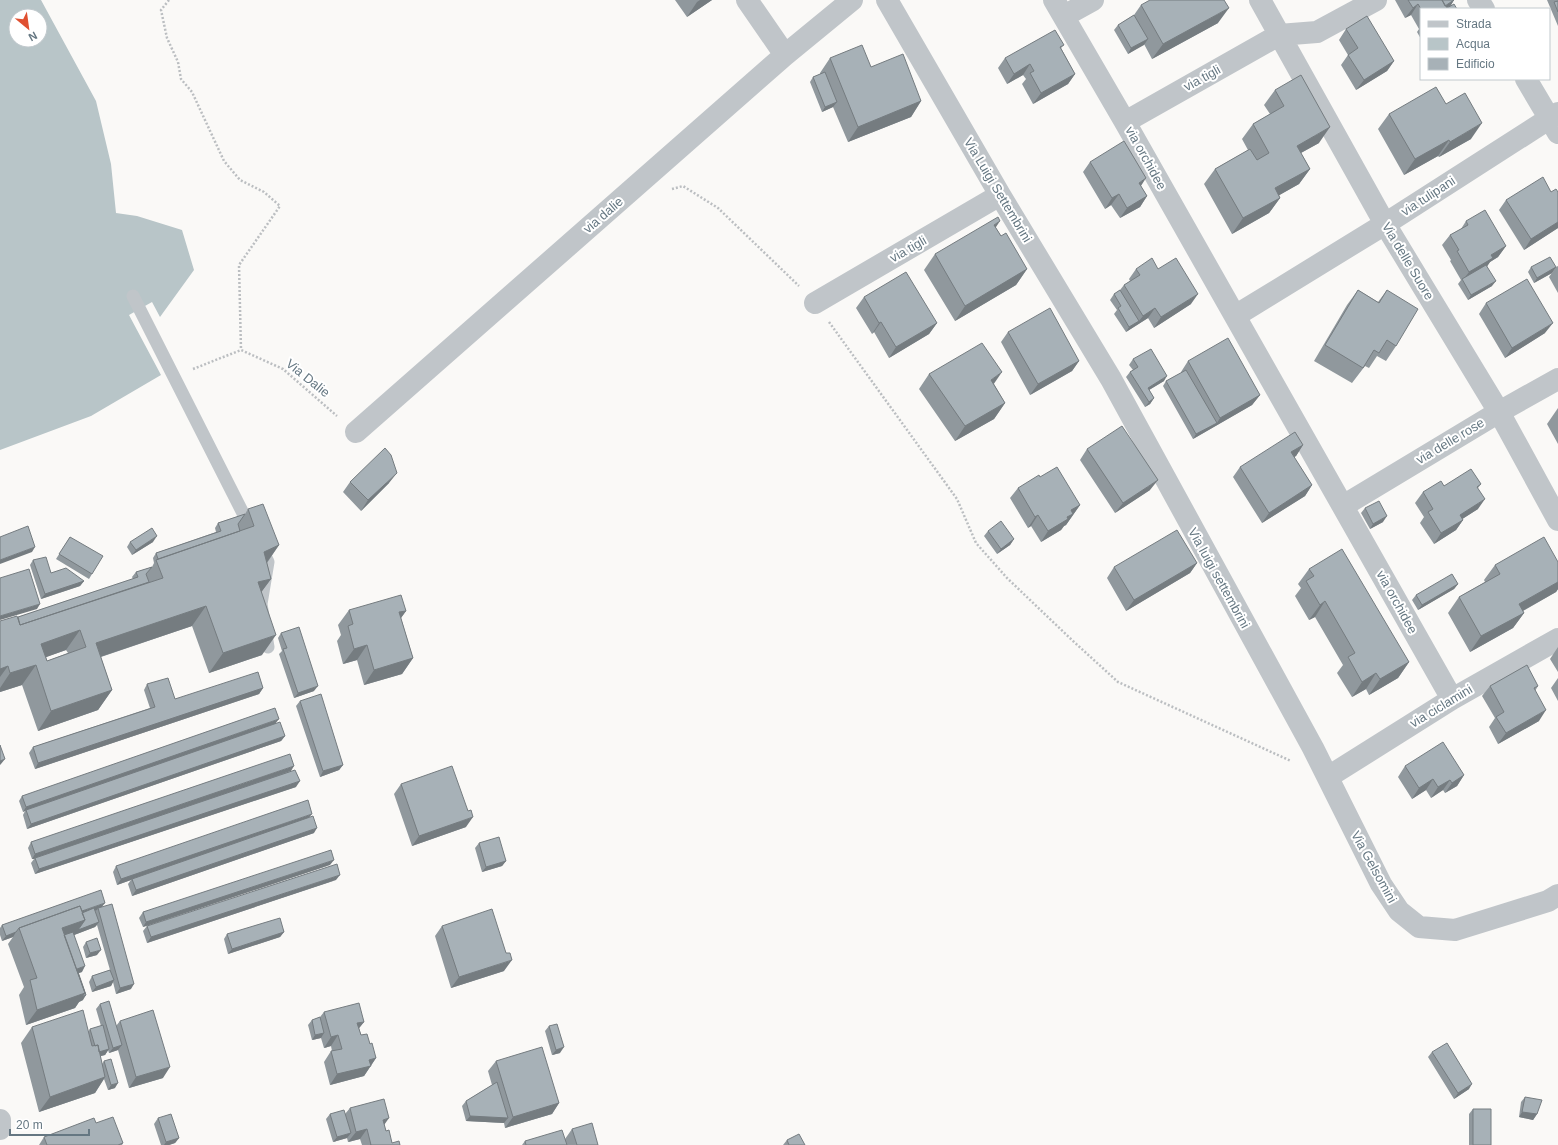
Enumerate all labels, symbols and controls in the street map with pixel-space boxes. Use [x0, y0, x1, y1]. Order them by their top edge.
north arrow [8, 8, 48, 48]
legend [1420, 8, 1550, 80]
text: Strada [1456, 17, 1492, 31]
text: N [26, 30, 39, 44]
text: Acqua [1456, 37, 1490, 51]
text: Edificio [1456, 57, 1495, 71]
street label: via tigli [1181, 62, 1223, 94]
street label: via orchidee [1122, 124, 1170, 192]
street label: Via Luigi Settembrini [961, 135, 1035, 245]
street label: via tulipani [1398, 173, 1458, 219]
street label: via dalie [580, 194, 626, 236]
street label: Via delle Suore [1379, 219, 1437, 303]
street label: via tigli [887, 233, 929, 265]
street label: Via Dalie [283, 356, 333, 400]
street label: via delle rose [1413, 415, 1487, 467]
street label: Via luigi settembrini [1185, 525, 1253, 631]
street label: via orchidee [1373, 568, 1421, 636]
street label: via ciclamini [1407, 681, 1475, 730]
street label: Via Gelsomini [1348, 828, 1400, 906]
scale bar [10, 1111, 89, 1137]
text: 20 m [16, 1118, 43, 1132]

